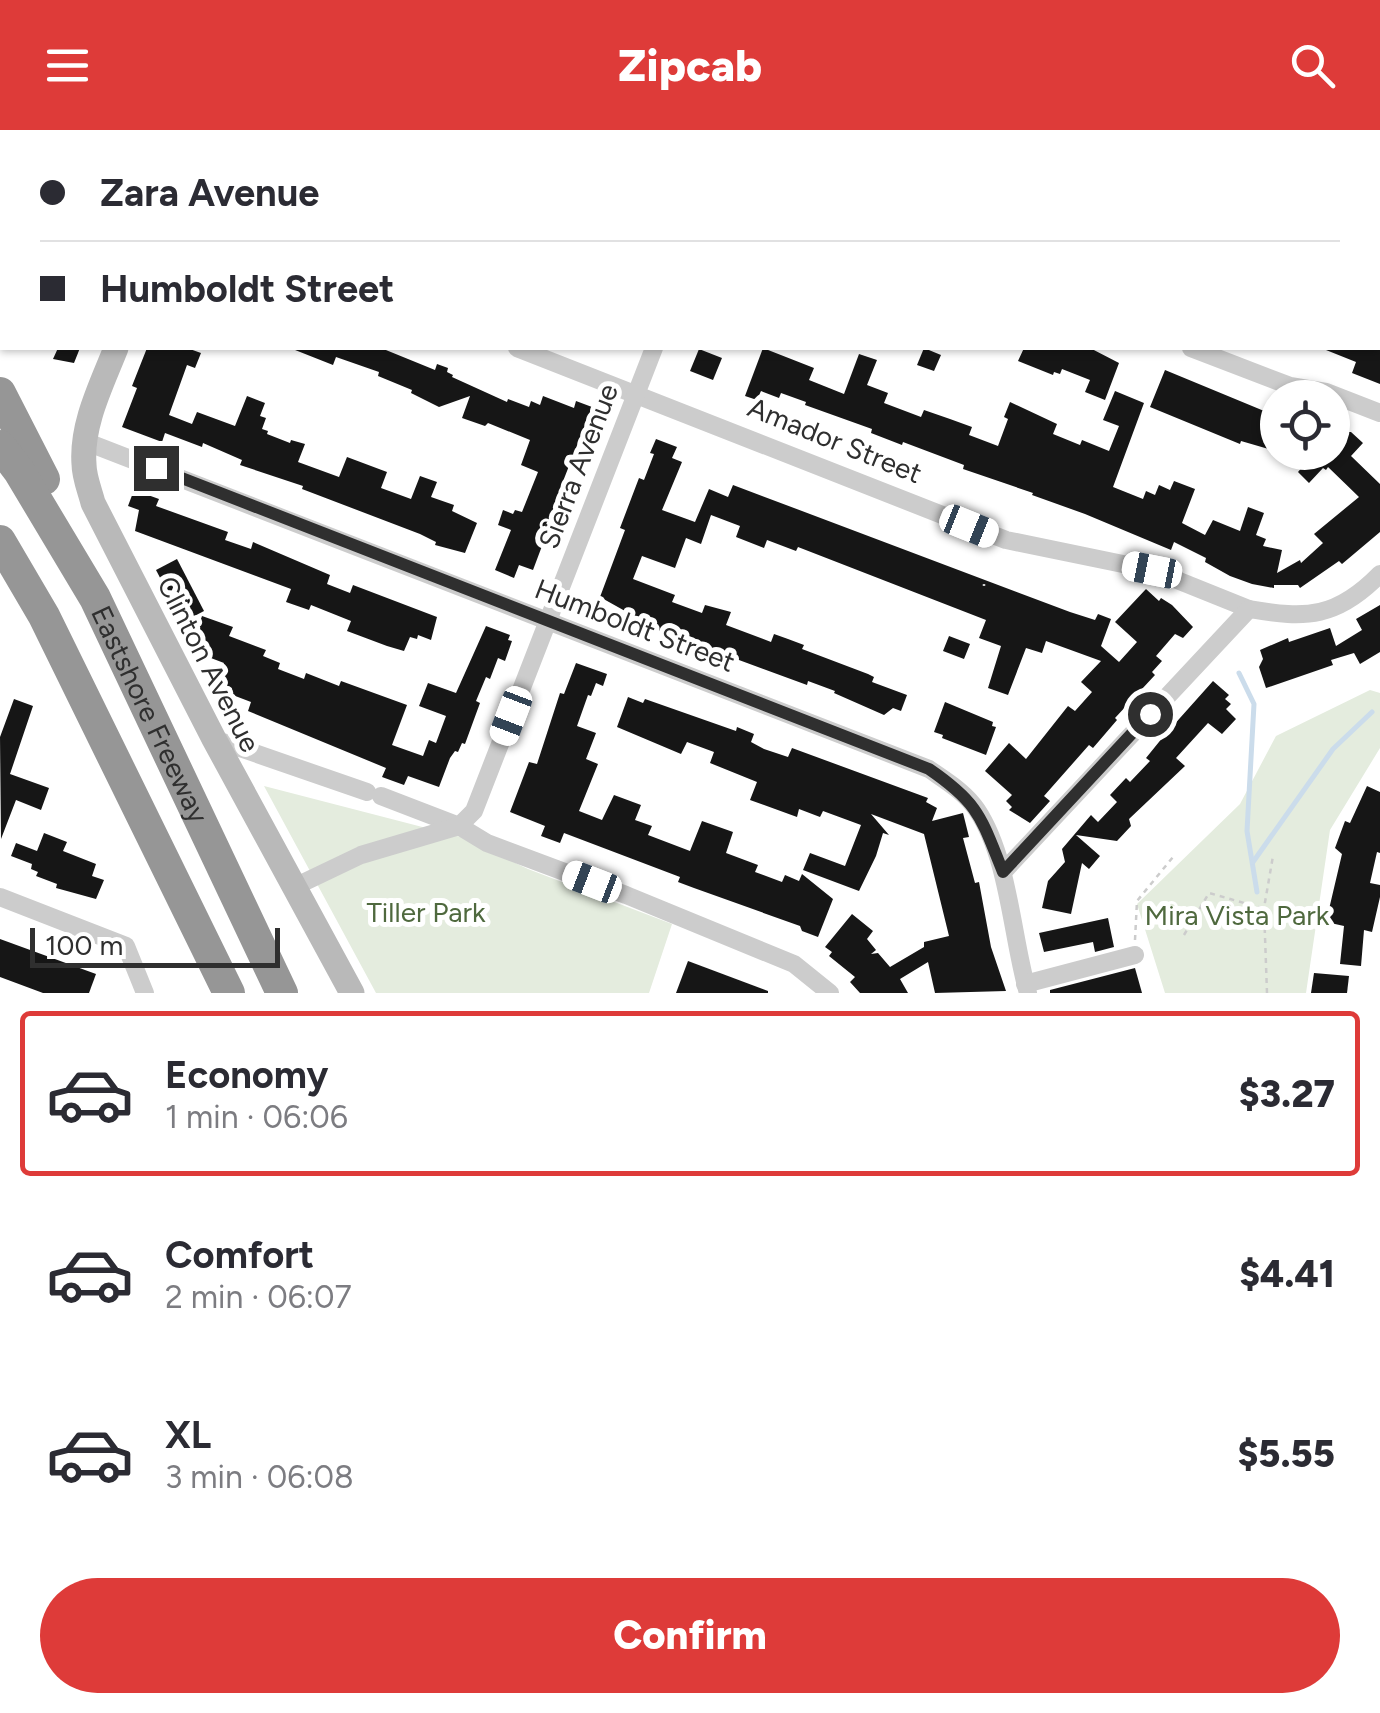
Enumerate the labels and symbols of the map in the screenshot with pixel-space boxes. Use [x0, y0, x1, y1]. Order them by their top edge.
street label: Sierra Avenue [531, 379, 625, 553]
street label: Amador Street [743, 390, 927, 490]
route end [134, 446, 179, 491]
car [936, 501, 1002, 551]
car [1120, 550, 1184, 590]
street label: Clinton Avenue [150, 571, 268, 757]
street label: Humboldt Street [530, 571, 740, 679]
street label: Eastshore Freeway [84, 600, 216, 828]
car [486, 683, 536, 749]
route start [1128, 692, 1173, 737]
car [559, 857, 625, 907]
park label: Tiller Park [366, 895, 486, 929]
park label: Mira Vista Park [1145, 898, 1330, 932]
scale bar [30, 923, 280, 968]

